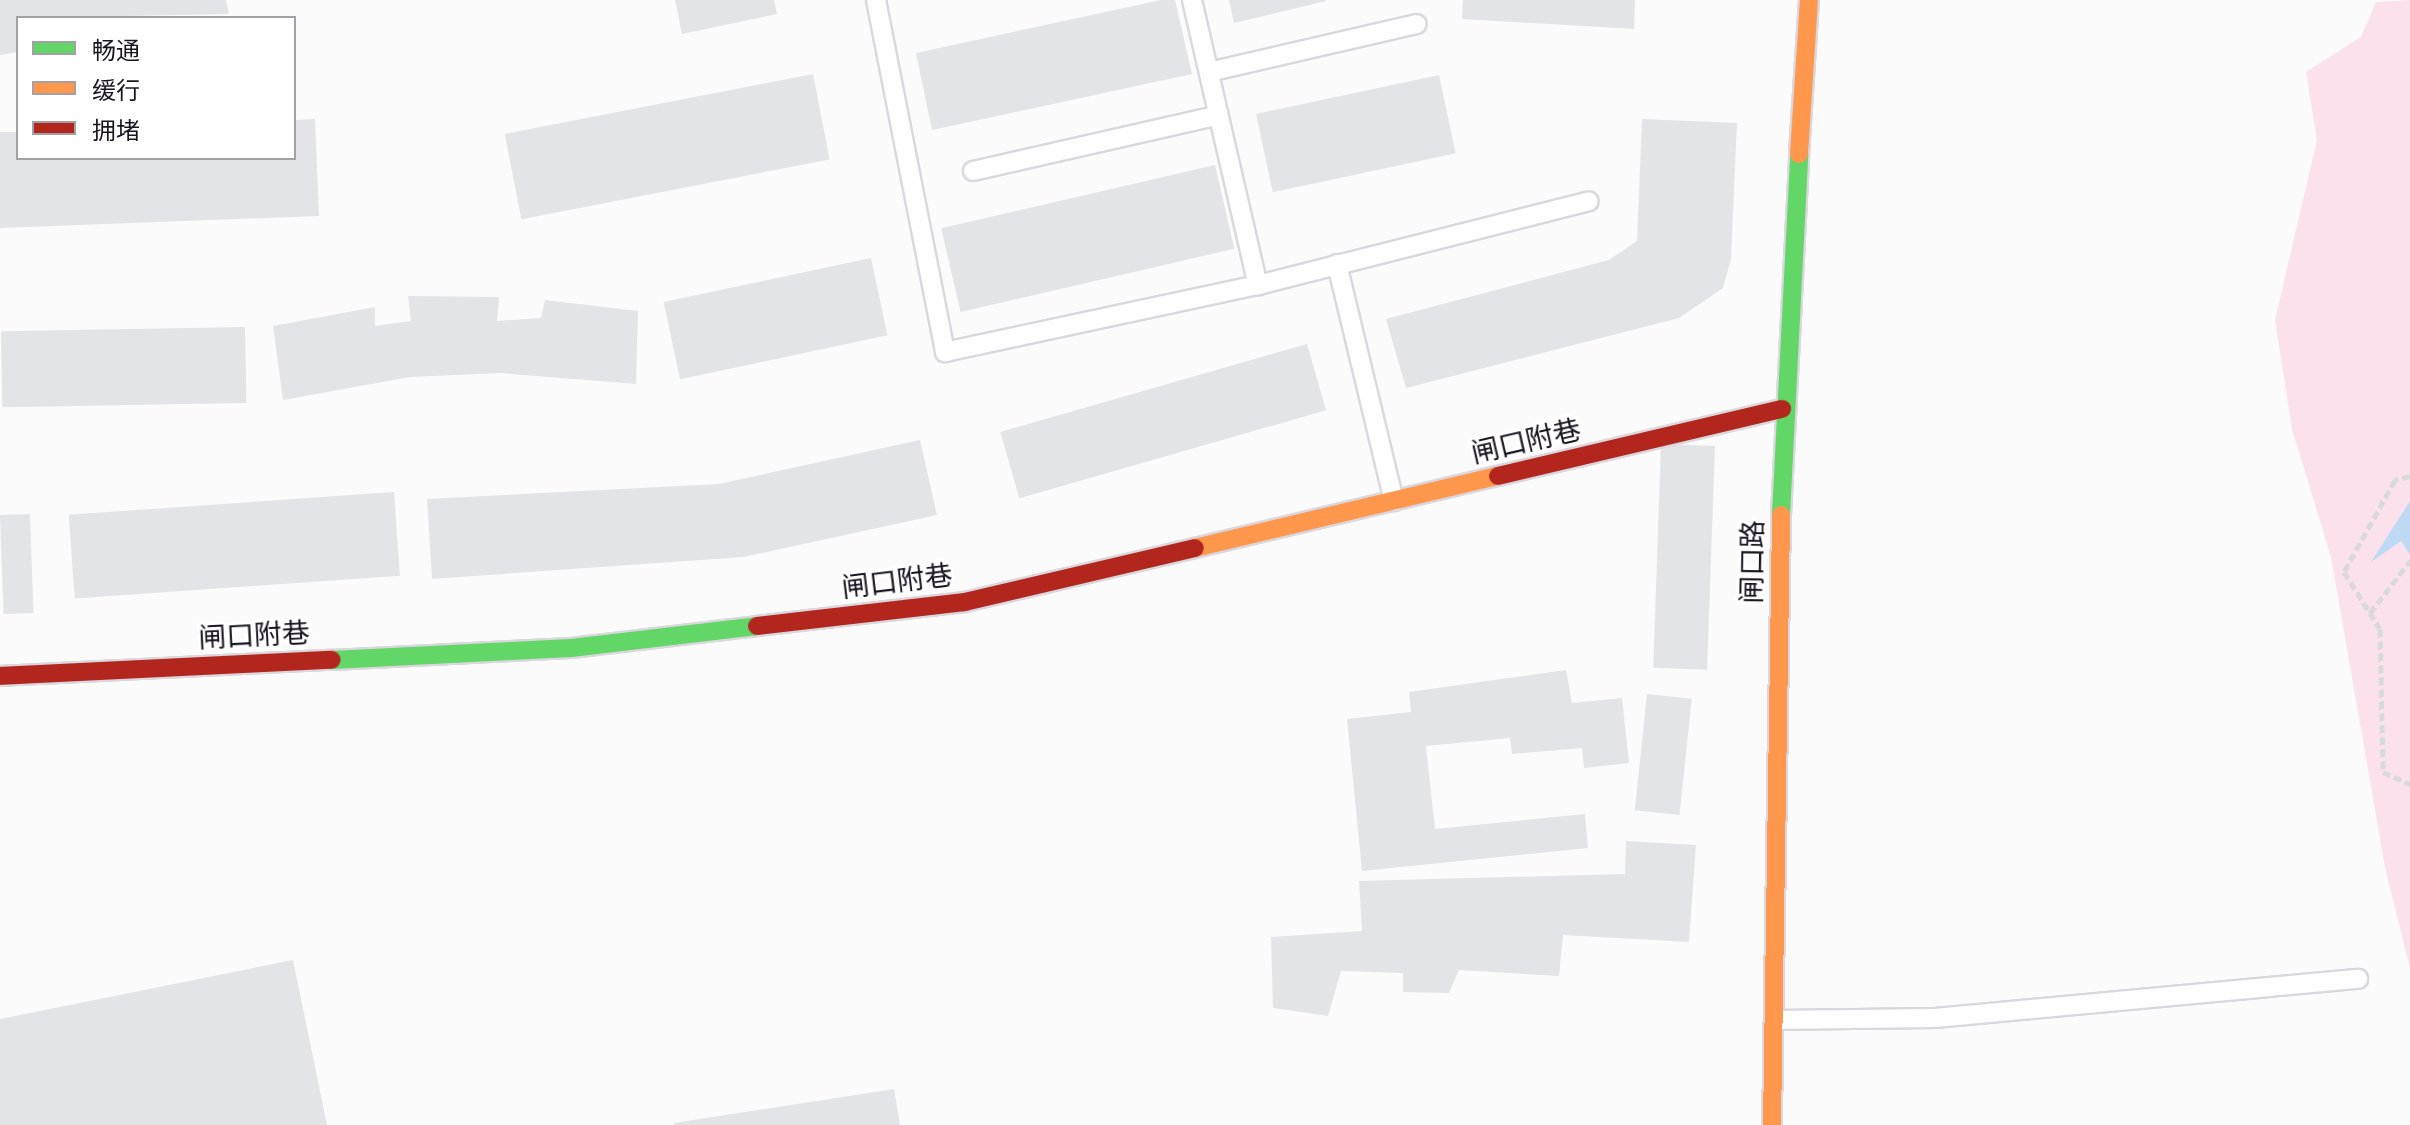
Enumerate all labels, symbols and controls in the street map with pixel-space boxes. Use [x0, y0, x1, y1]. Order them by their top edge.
legend [16, 16, 296, 160]
text: 畅通 [92, 35, 140, 65]
text: 缓行 [92, 75, 140, 105]
text: 拥堵 [92, 115, 140, 145]
street label: 闸口附巷 [1468, 412, 1584, 470]
street label: 闸口路 [1734, 520, 1770, 604]
street label: 闸口附巷 [839, 558, 955, 604]
street label: 闸口附巷 [197, 615, 311, 655]

